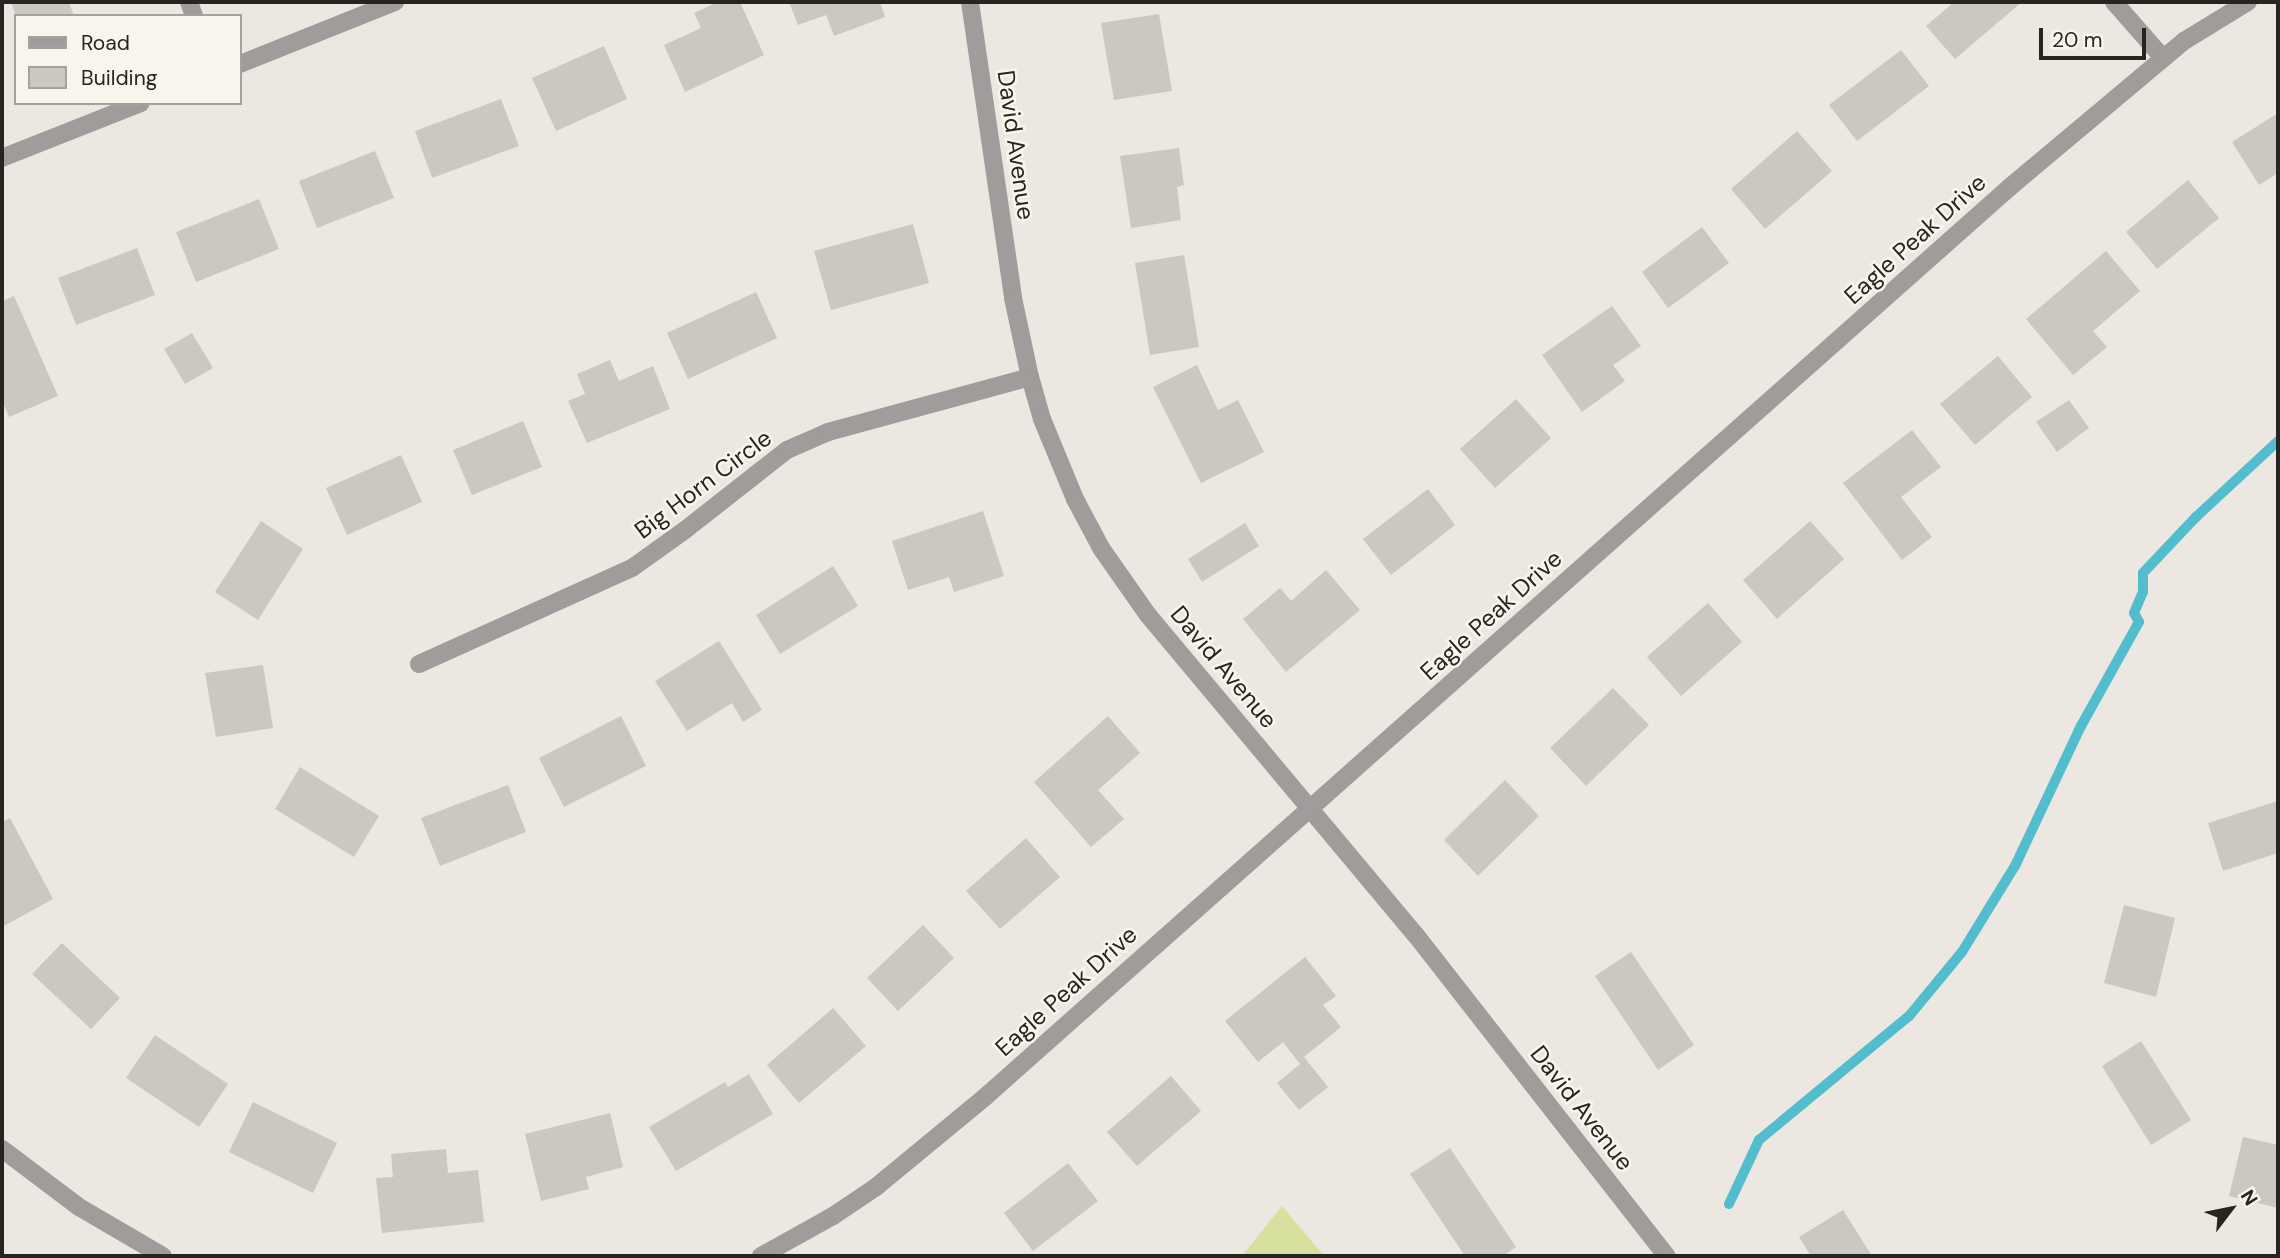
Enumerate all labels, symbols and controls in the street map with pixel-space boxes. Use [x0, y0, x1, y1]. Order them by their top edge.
legend [14, 14, 242, 105]
scale bar [2042, 14, 2149, 58]
text: 20 m [2052, 26, 2103, 54]
text: Road [81, 29, 130, 57]
text: Building [81, 64, 157, 92]
street label: David Avenue [991, 68, 1041, 222]
street label: Eagle Peak Drive [1838, 168, 1992, 310]
street label: Big Horn Circle [629, 423, 777, 545]
street label: Eagle Peak Drive [1414, 544, 1568, 686]
street label: David Avenue [1165, 600, 1283, 734]
street label: Eagle Peak Drive [989, 920, 1143, 1062]
street label: David Avenue [1524, 1040, 1640, 1176]
north arrow [2196, 1174, 2266, 1244]
text: N [2235, 1185, 2264, 1210]

